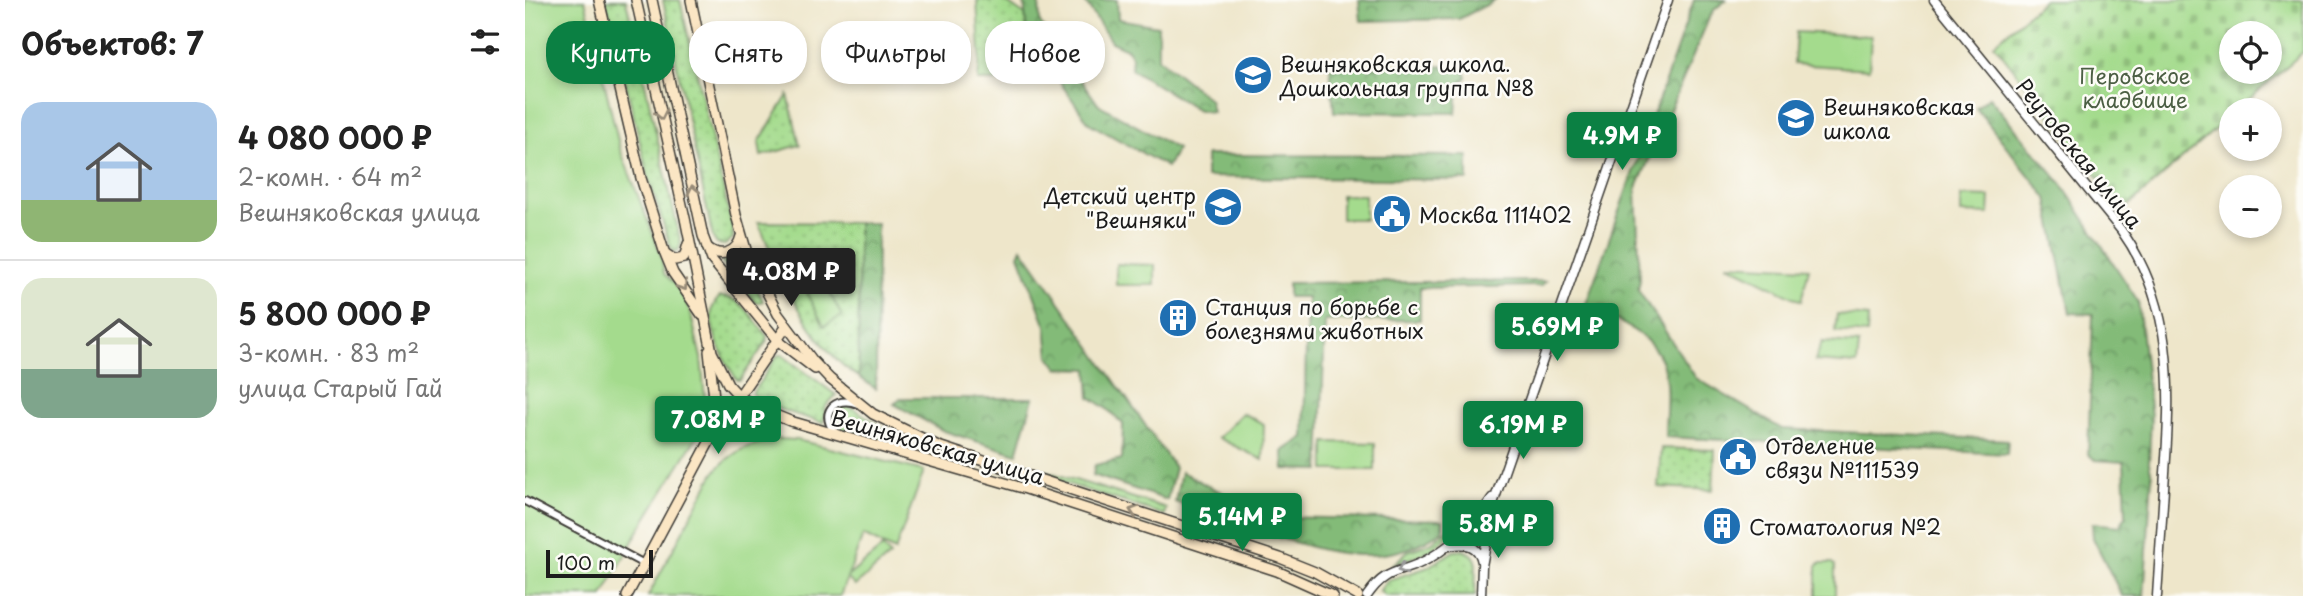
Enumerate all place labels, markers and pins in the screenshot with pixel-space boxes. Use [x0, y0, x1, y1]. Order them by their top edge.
place label: Вешняковская школа. Дошкольная группа №8 [1279, 47, 1535, 103]
school or university icon: Вешняковская школа. Дошкольная группа №8 [1232, 54, 1274, 96]
place label: Вешняковская школа [1823, 90, 1975, 146]
school or university icon: Вешняковская школа [1775, 97, 1817, 139]
pin: 4.9M ₽ [1565, 113, 1679, 172]
place label: Детский центр "Вешняки" [1043, 179, 1196, 235]
school or university icon: Детский центр "Вешняки" [1202, 186, 1244, 228]
public building icon: Москва 111402 [1371, 193, 1413, 235]
place label: Москва 111402 [1419, 198, 1572, 230]
pin: 4.08M ₽ [726, 248, 856, 308]
place label: Станция по борьбе с болезнями животных [1205, 290, 1423, 346]
building icon: Станция по борьбе с болезнями животных [1157, 297, 1199, 339]
pin: 5.69M ₽ [1492, 304, 1622, 363]
pin: 7.08M ₽ [653, 396, 783, 456]
pin: 6.19M ₽ [1458, 402, 1588, 461]
place label: Отделение связи №111539 [1765, 429, 1919, 485]
public building icon: Отделение связи №111539 [1717, 436, 1759, 478]
pin: 5.14M ₽ [1177, 494, 1307, 553]
pin: 5.8M ₽ [1441, 500, 1555, 560]
building icon: Стоматология №2 [1701, 505, 1743, 547]
place label: Стоматология №2 [1749, 510, 1941, 542]

